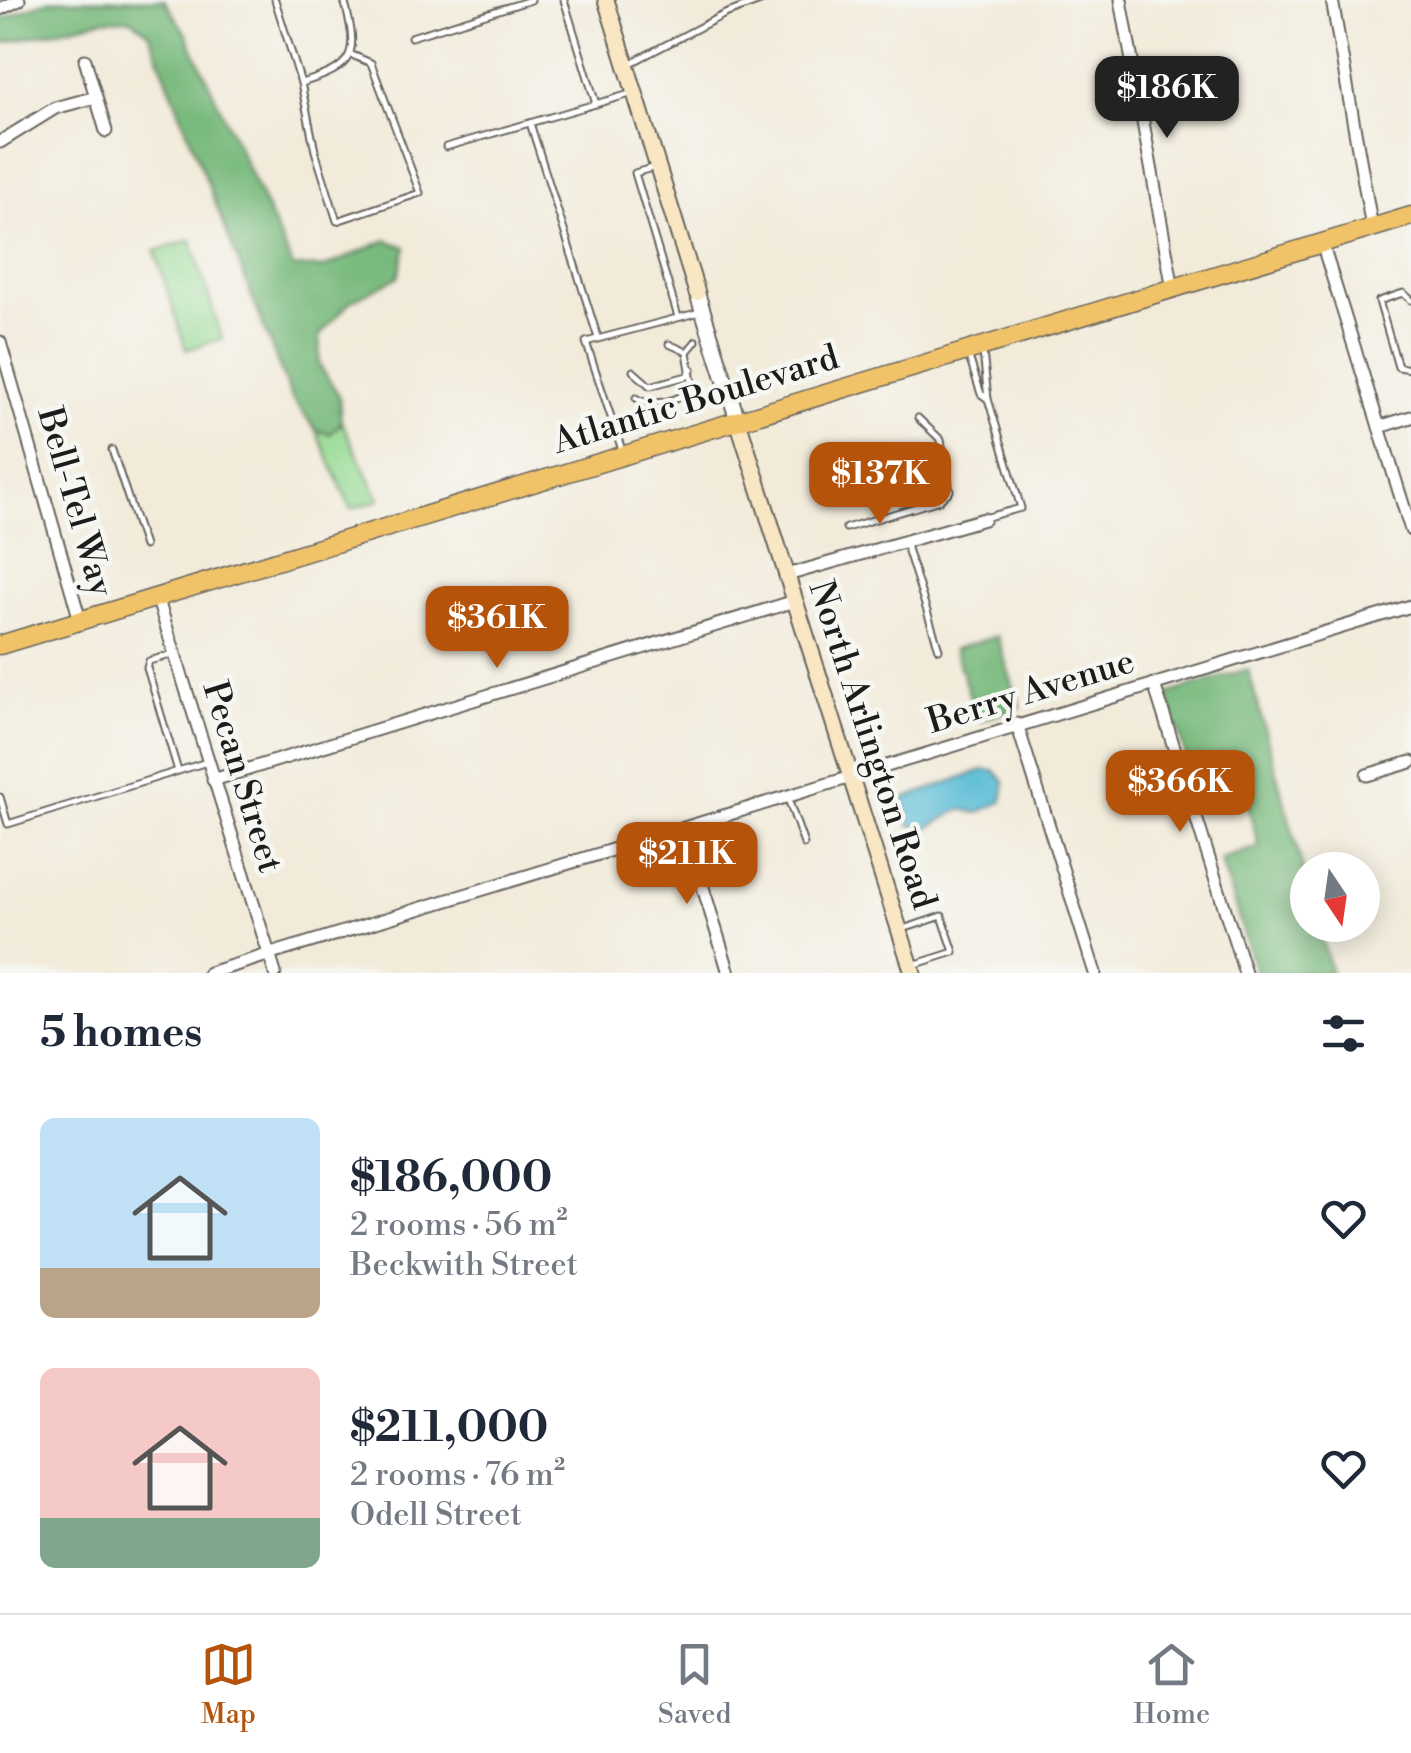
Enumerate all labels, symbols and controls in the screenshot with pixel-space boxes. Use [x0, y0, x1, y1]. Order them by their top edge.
pin: $186K [1097, 56, 1237, 141]
text: $186K [1117, 68, 1217, 108]
street label: Atlantic Boulevard [547, 336, 844, 464]
street label: Bell-Tel Way [27, 402, 123, 602]
pin: $137K [810, 442, 950, 527]
text: $137K [831, 454, 929, 494]
street label: North Arlington Road [799, 575, 945, 915]
pin: $361K [427, 586, 567, 671]
text: $361K [448, 598, 546, 638]
street label: Berry Avenue [921, 640, 1140, 744]
street label: Pecan Street [193, 676, 291, 878]
pin: $366K [1110, 750, 1250, 835]
text: $366K [1128, 762, 1232, 802]
pin: $211K [617, 822, 757, 907]
text: $211K [638, 834, 736, 874]
north arrow [1290, 852, 1380, 942]
map controls [1290, 852, 1380, 942]
icon: filters [1316, 1006, 1371, 1061]
text: 5 homes [40, 1007, 202, 1060]
text: $186,000 [350, 1152, 552, 1205]
icon: home [120, 1158, 240, 1278]
icon: heart [1316, 1191, 1371, 1246]
text: 2 rooms · 56 m² [350, 1205, 568, 1245]
text: Beckwith Street [350, 1245, 578, 1285]
text: $211,000 [350, 1402, 548, 1455]
icon: home [120, 1408, 240, 1528]
icon: heart [1316, 1441, 1371, 1496]
text: 2 rooms · 76 m² [350, 1455, 565, 1495]
text: Odell Street [350, 1495, 522, 1535]
tab: Map [201, 1637, 256, 1732]
tab: Saved [658, 1637, 731, 1732]
tab: Home [1133, 1637, 1210, 1732]

